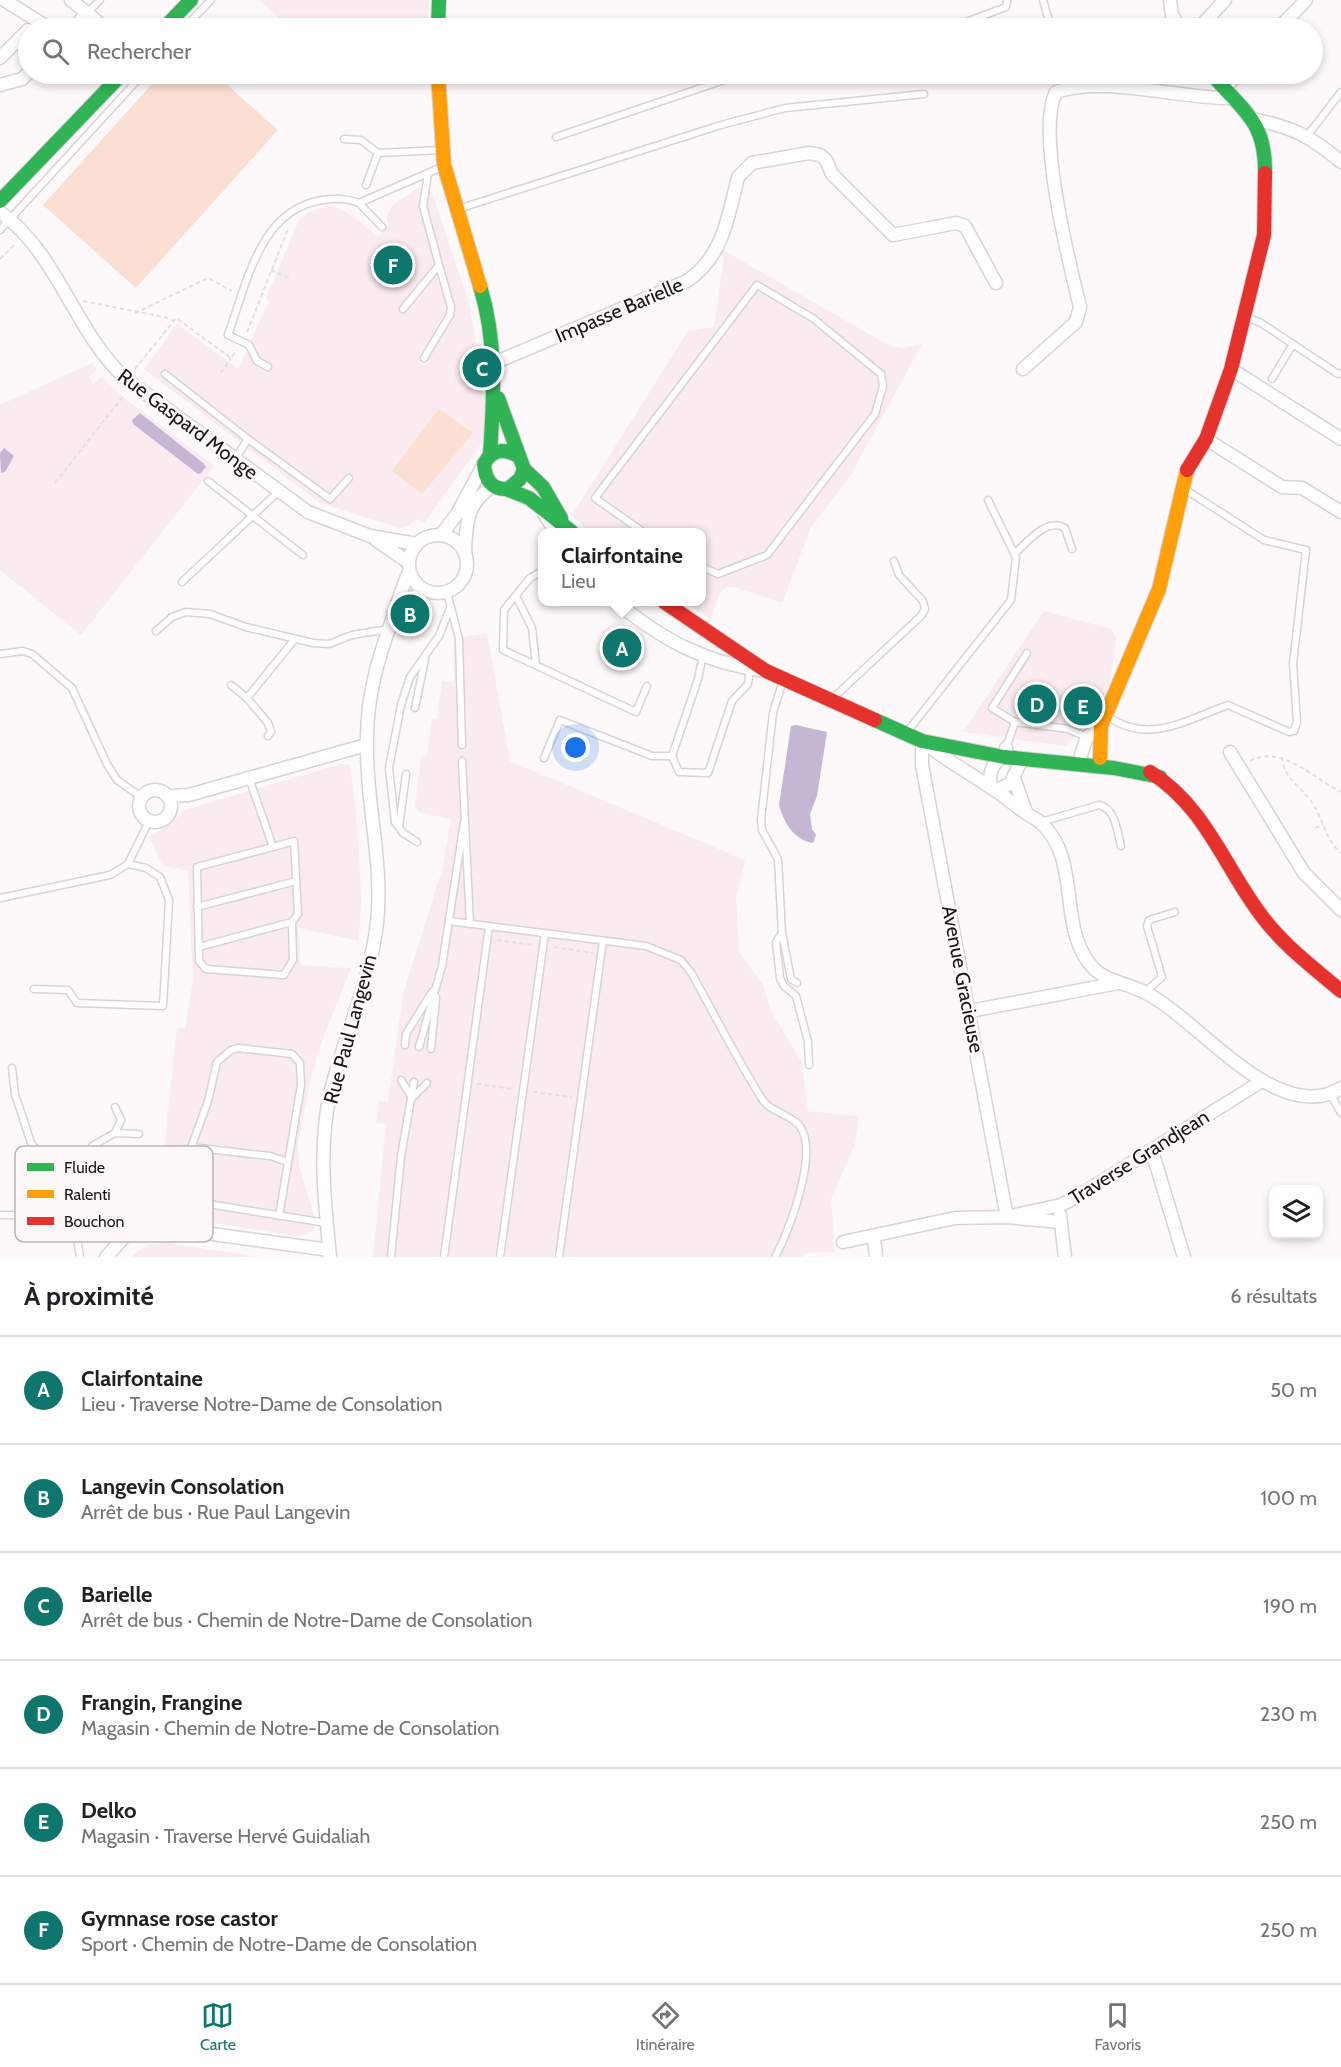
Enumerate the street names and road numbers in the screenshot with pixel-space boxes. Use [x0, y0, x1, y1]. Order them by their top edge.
street label: Impasse Barielle [552, 272, 686, 348]
street label: Rue Gaspard Monge [113, 364, 263, 484]
street label: Avenue Gracieuse [937, 903, 989, 1055]
street label: Rue Paul Langevin [319, 952, 381, 1106]
street label: Traverse Grandjean [1065, 1104, 1213, 1210]

